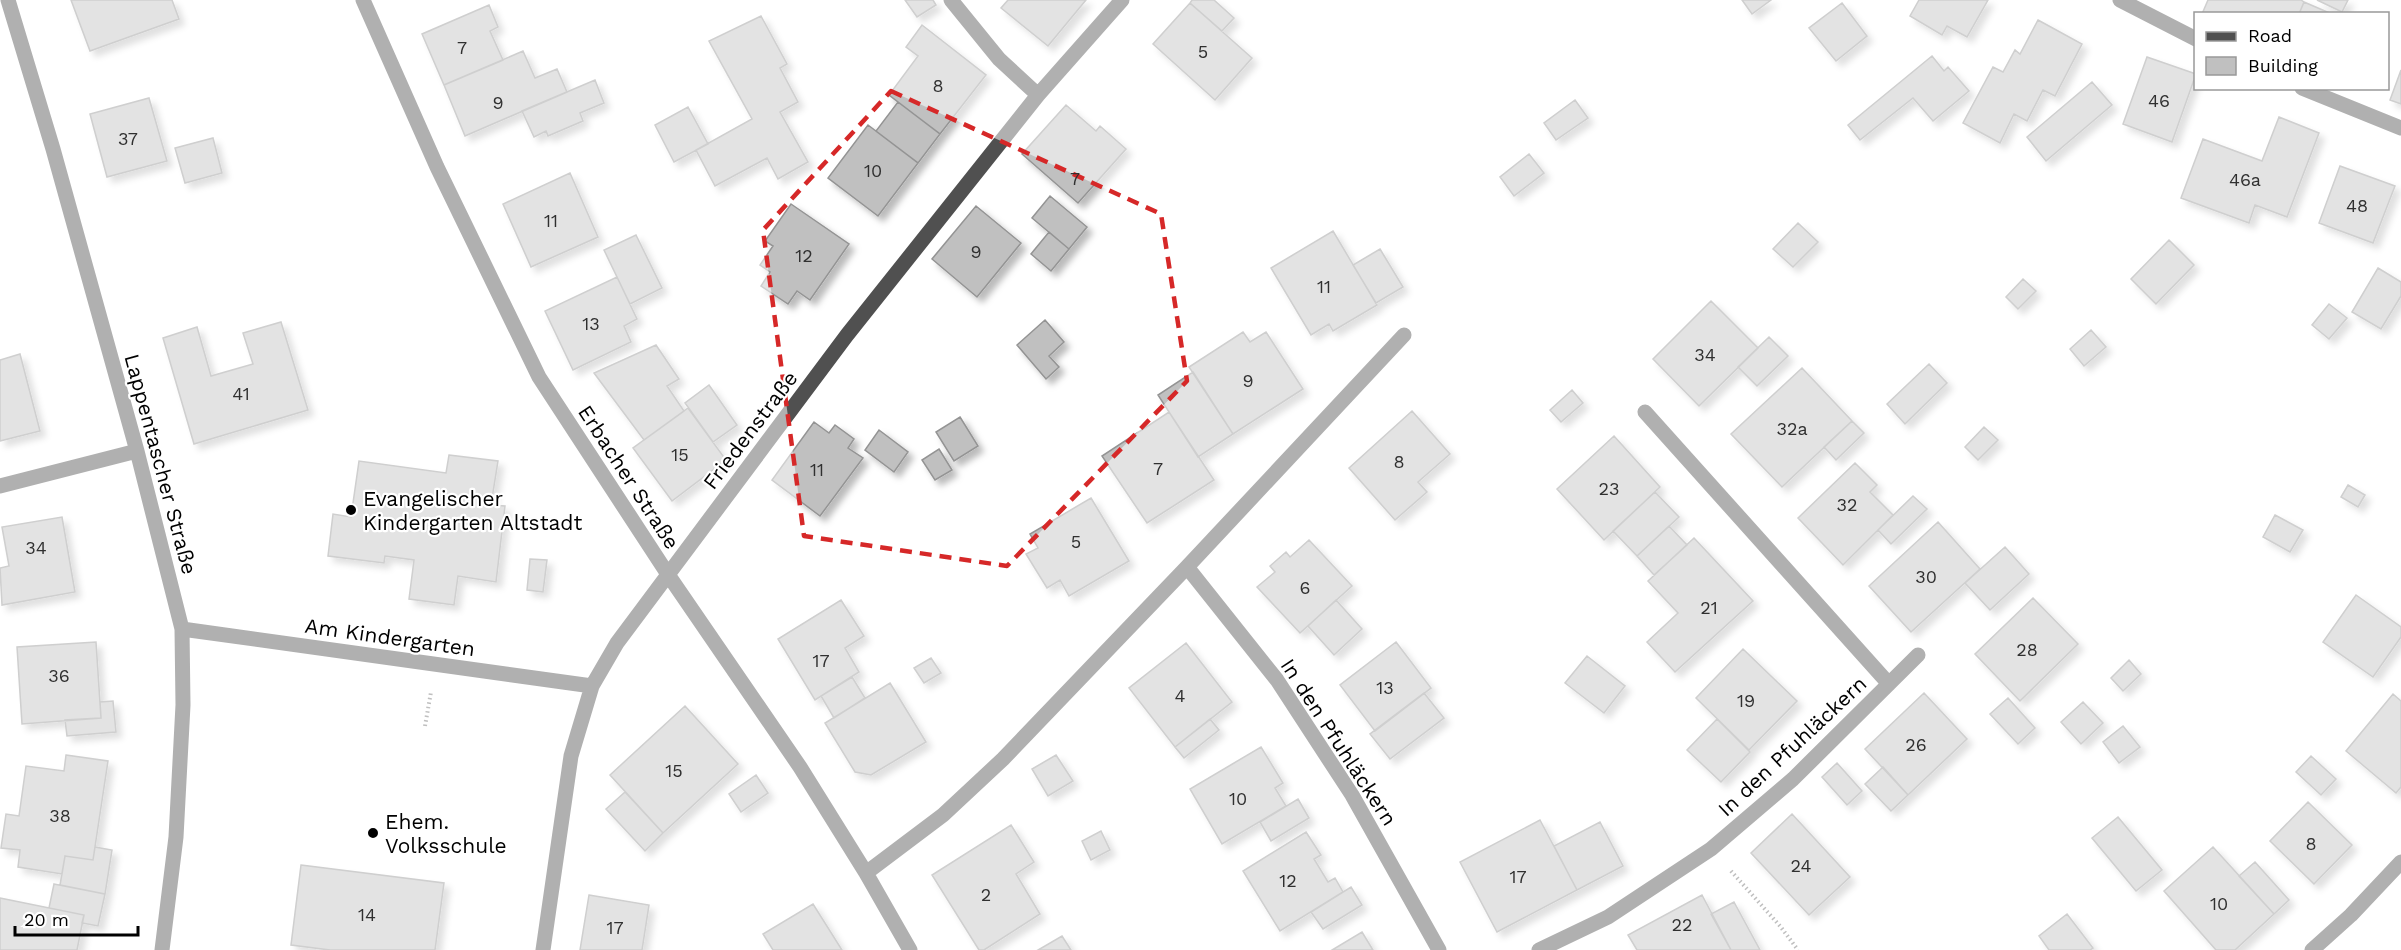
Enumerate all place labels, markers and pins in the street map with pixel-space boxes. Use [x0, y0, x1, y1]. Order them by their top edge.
place label: Evangelischer Kindergarten Altstadt [363, 486, 583, 535]
marker: Evangelischer Kindergarten Altstadt [344, 503, 358, 517]
place label: Ehem. Volksschule [385, 809, 507, 858]
marker: Ehem. Volksschule [366, 826, 380, 840]

